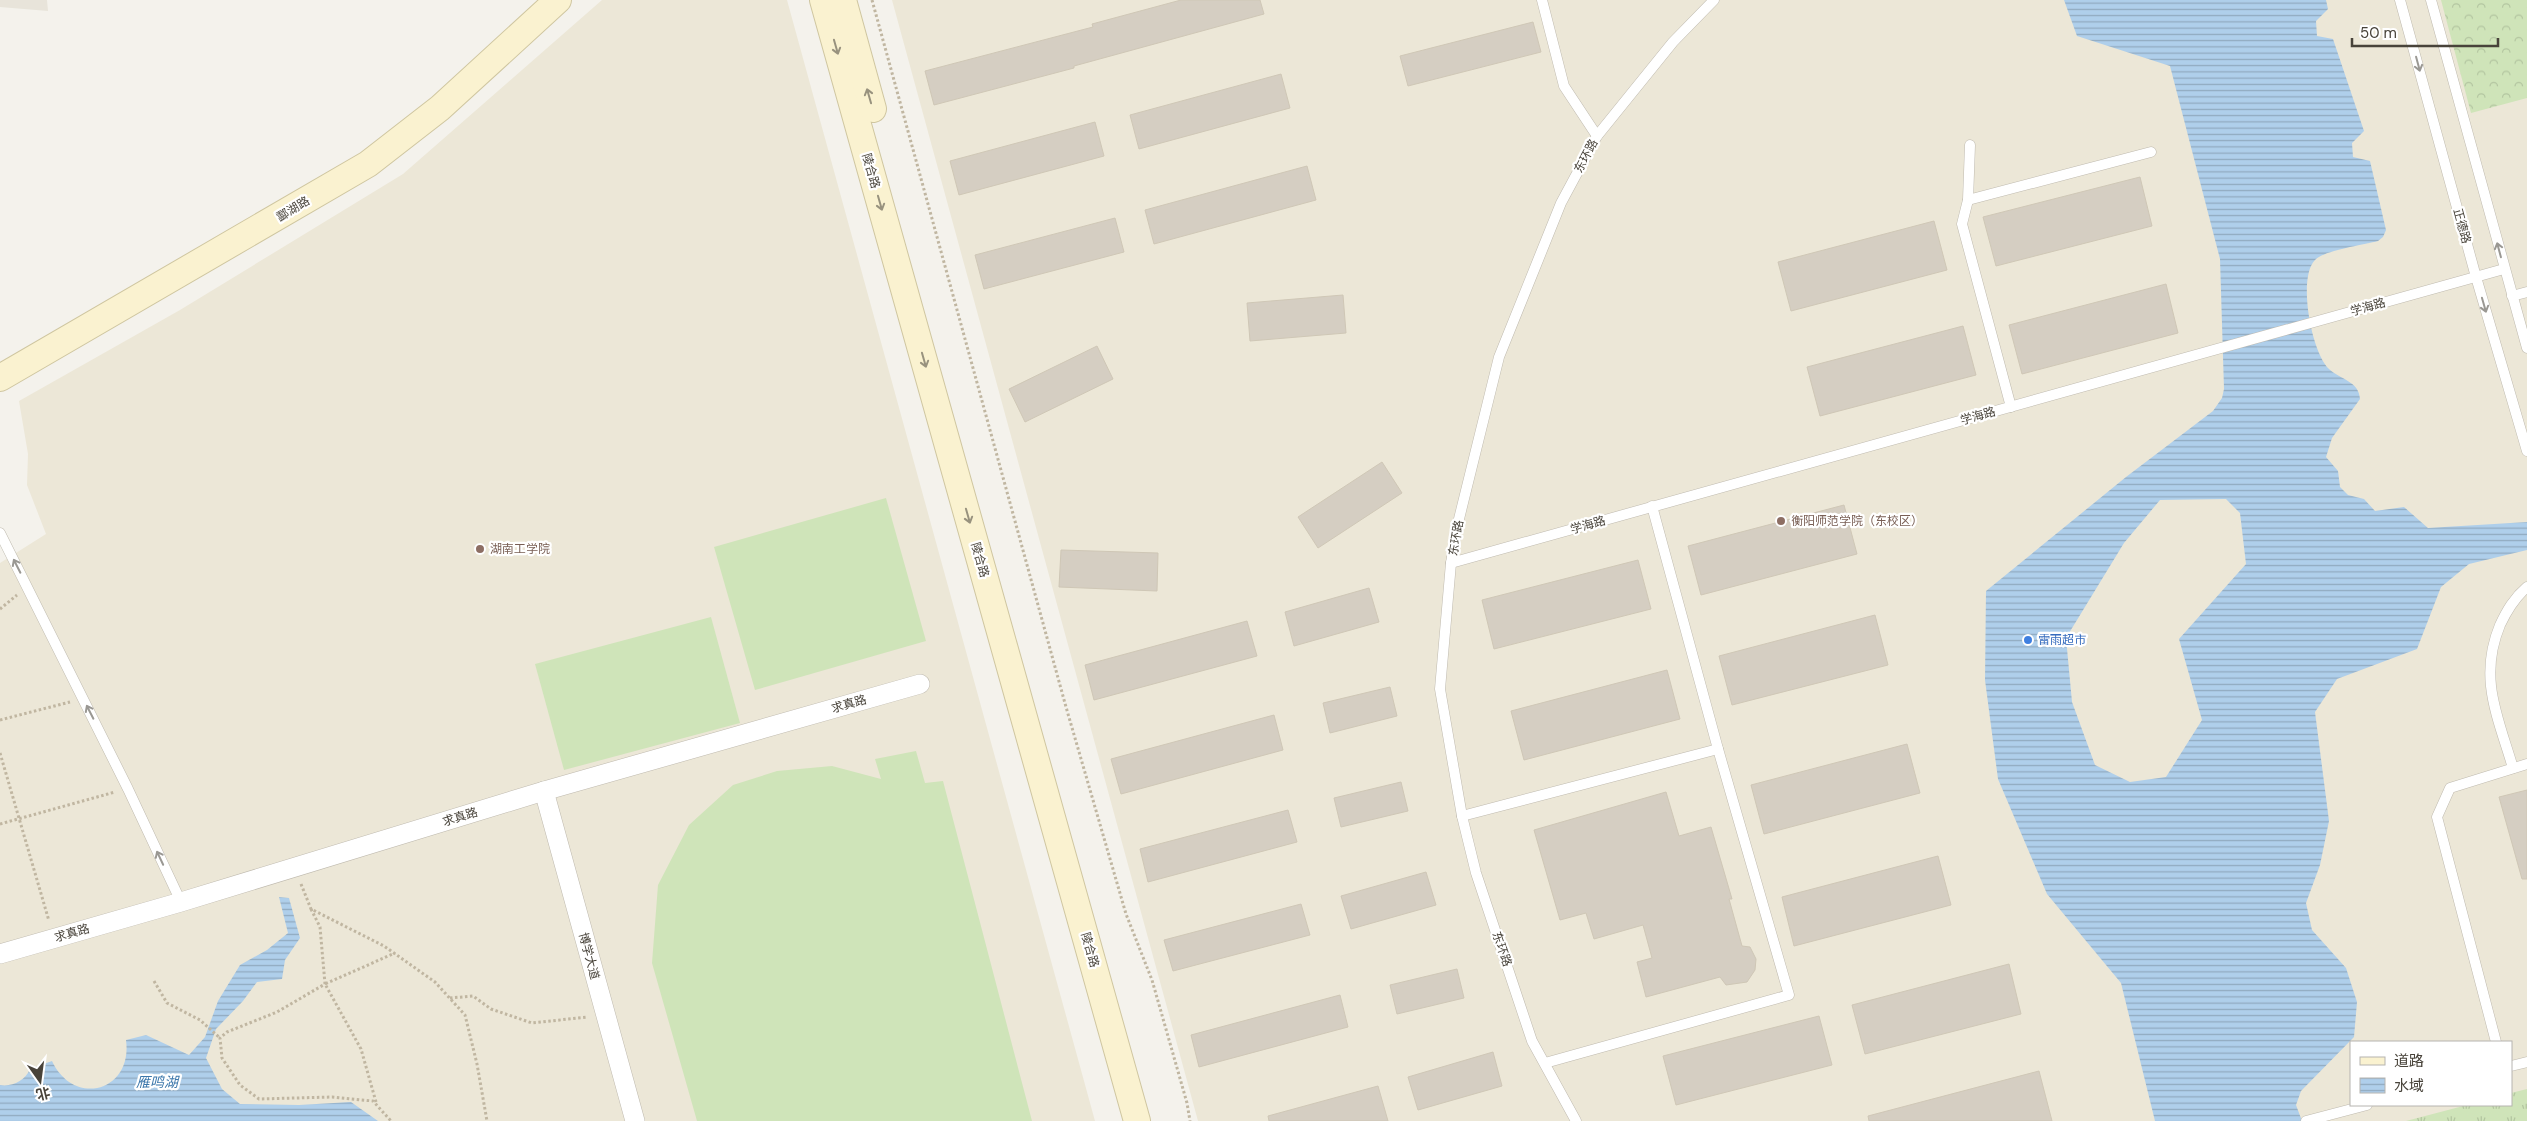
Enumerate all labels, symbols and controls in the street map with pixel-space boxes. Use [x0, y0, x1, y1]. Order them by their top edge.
scale bar [2352, 15, 2498, 47]
text: 50 m [2360, 23, 2397, 43]
one-way arrow [832, 39, 842, 55]
one-way arrow [2414, 55, 2423, 71]
one-way arrow [864, 89, 874, 105]
street label: 东环路 [1570, 136, 1602, 176]
street label: 陵合路 [858, 151, 884, 191]
street label: 酃湖路 [273, 193, 313, 225]
one-way arrow [876, 195, 886, 211]
street label: 正德路 [2450, 207, 2474, 245]
one-way arrow [2494, 243, 2503, 259]
street label: 学海路 [2348, 294, 2388, 320]
one-way arrow [2480, 296, 2490, 312]
one-way arrow [920, 351, 930, 367]
street label: 学海路 [1958, 403, 1998, 429]
one-way arrow [964, 508, 973, 524]
street label: 学海路 [1568, 512, 1608, 538]
place label: 衡阳师范学院（东校区） [1791, 513, 1923, 529]
marker: 衡阳师范学院（东校区） [1775, 515, 1787, 527]
street label: 东环路 [1445, 519, 1467, 557]
street label: 陵合路 [967, 540, 993, 580]
place label: 湖南工学院 [490, 541, 550, 557]
marker: 湖南工学院 [474, 543, 486, 555]
one-way arrow [12, 559, 21, 574]
place label: 雷雨超市 [2038, 632, 2086, 648]
marker: 雷雨超市 [2022, 634, 2034, 646]
street label: 求真路 [829, 691, 869, 717]
one-way arrow [84, 704, 94, 719]
street label: 求真路 [440, 804, 480, 830]
one-way arrow [155, 851, 165, 866]
street label: 求真路 [52, 920, 92, 946]
street label: 东环路 [1489, 929, 1515, 969]
street label: 陵合路 [1077, 930, 1103, 970]
street label: 博学大道 [575, 931, 603, 981]
legend [2350, 1041, 2512, 1106]
text: 道路 [2394, 1051, 2424, 1071]
north arrow [15, 1056, 65, 1106]
water label: 雁鸣湖 [136, 1073, 180, 1091]
text: 水域 [2394, 1076, 2424, 1096]
text: 北 [34, 1083, 52, 1104]

